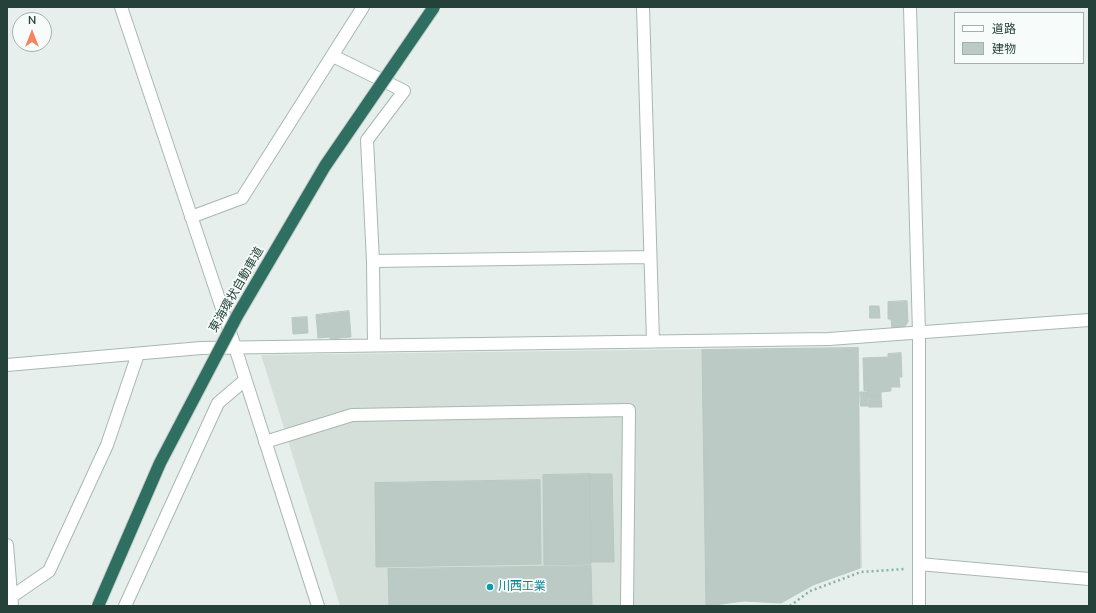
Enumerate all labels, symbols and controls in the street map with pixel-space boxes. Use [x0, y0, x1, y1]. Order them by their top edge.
north arrow [12, 12, 52, 52]
legend [954, 12, 1084, 64]
text: N [28, 13, 36, 28]
text: 道路 [992, 21, 1016, 37]
text: 建物 [992, 41, 1016, 57]
street label: 東海環状自動車道 [207, 245, 267, 335]
place label: 川西工業 [498, 580, 546, 594]
marker: 川西工業 [485, 582, 495, 592]

